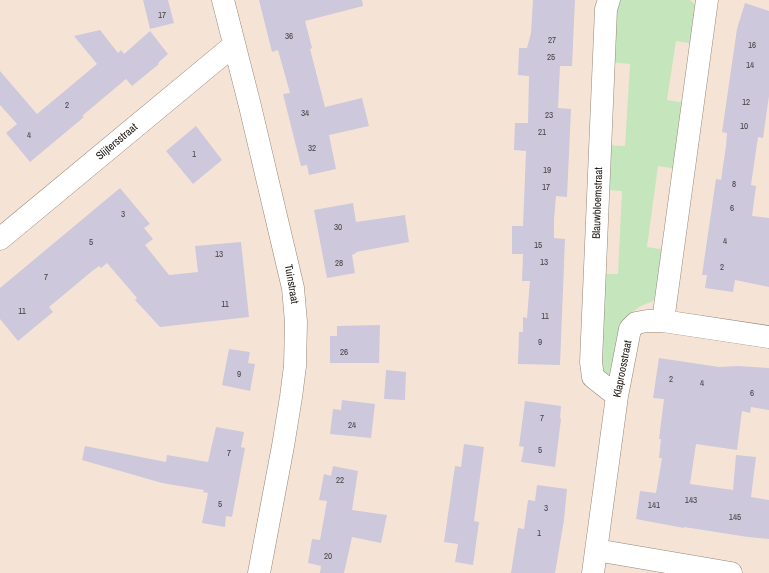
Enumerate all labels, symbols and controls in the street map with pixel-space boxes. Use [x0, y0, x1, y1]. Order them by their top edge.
house number: 17 [158, 11, 166, 21]
house number: 36 [285, 32, 293, 42]
house number: 27 [548, 36, 556, 46]
house number: 16 [748, 41, 756, 51]
house number: 25 [547, 53, 555, 63]
house number: 14 [746, 61, 754, 71]
house number: 12 [742, 98, 750, 108]
house number: 2 [65, 101, 69, 111]
house number: 34 [301, 109, 309, 119]
house number: 23 [545, 111, 553, 121]
street label: Slijtersstraat [94, 121, 140, 163]
house number: 10 [740, 122, 748, 132]
house number: 21 [538, 128, 546, 138]
house number: 4 [27, 131, 31, 141]
house number: 32 [308, 144, 316, 154]
house number: 1 [192, 150, 196, 160]
house number: 19 [543, 166, 551, 176]
street label: Blauwbloemstraat [590, 167, 606, 239]
house number: 8 [732, 180, 736, 190]
house number: 17 [542, 183, 550, 193]
house number: 6 [730, 204, 734, 214]
house number: 3 [121, 210, 125, 220]
house number: 30 [334, 223, 342, 233]
house number: 4 [723, 237, 727, 247]
house number: 5 [89, 238, 93, 248]
house number: 15 [534, 241, 542, 251]
house number: 13 [215, 250, 223, 260]
house number: 13 [540, 258, 548, 268]
house number: 28 [335, 259, 343, 269]
street label: Tuinstraat [281, 263, 301, 305]
house number: 2 [720, 263, 724, 273]
house number: 7 [44, 273, 48, 283]
house number: 11 [221, 300, 229, 310]
house number: 11 [18, 307, 26, 317]
house number: 11 [541, 312, 549, 322]
house number: 9 [538, 338, 542, 348]
street label: Klaproosstraat [611, 339, 635, 399]
house number: 26 [340, 348, 348, 358]
house number: 9 [237, 370, 241, 380]
house number: 2 [669, 375, 673, 385]
house number: 4 [700, 379, 704, 389]
house number: 6 [750, 389, 754, 399]
house number: 7 [540, 414, 544, 424]
house number: 24 [348, 421, 356, 431]
house number: 5 [538, 446, 542, 456]
house number: 7 [227, 449, 231, 459]
house number: 22 [336, 476, 344, 486]
house number: 143 [685, 496, 697, 506]
house number: 5 [218, 500, 222, 510]
house number: 141 [648, 501, 660, 511]
house number: 3 [544, 504, 548, 514]
house number: 145 [729, 513, 741, 523]
house number: 1 [537, 529, 541, 539]
house number: 20 [324, 552, 332, 562]

